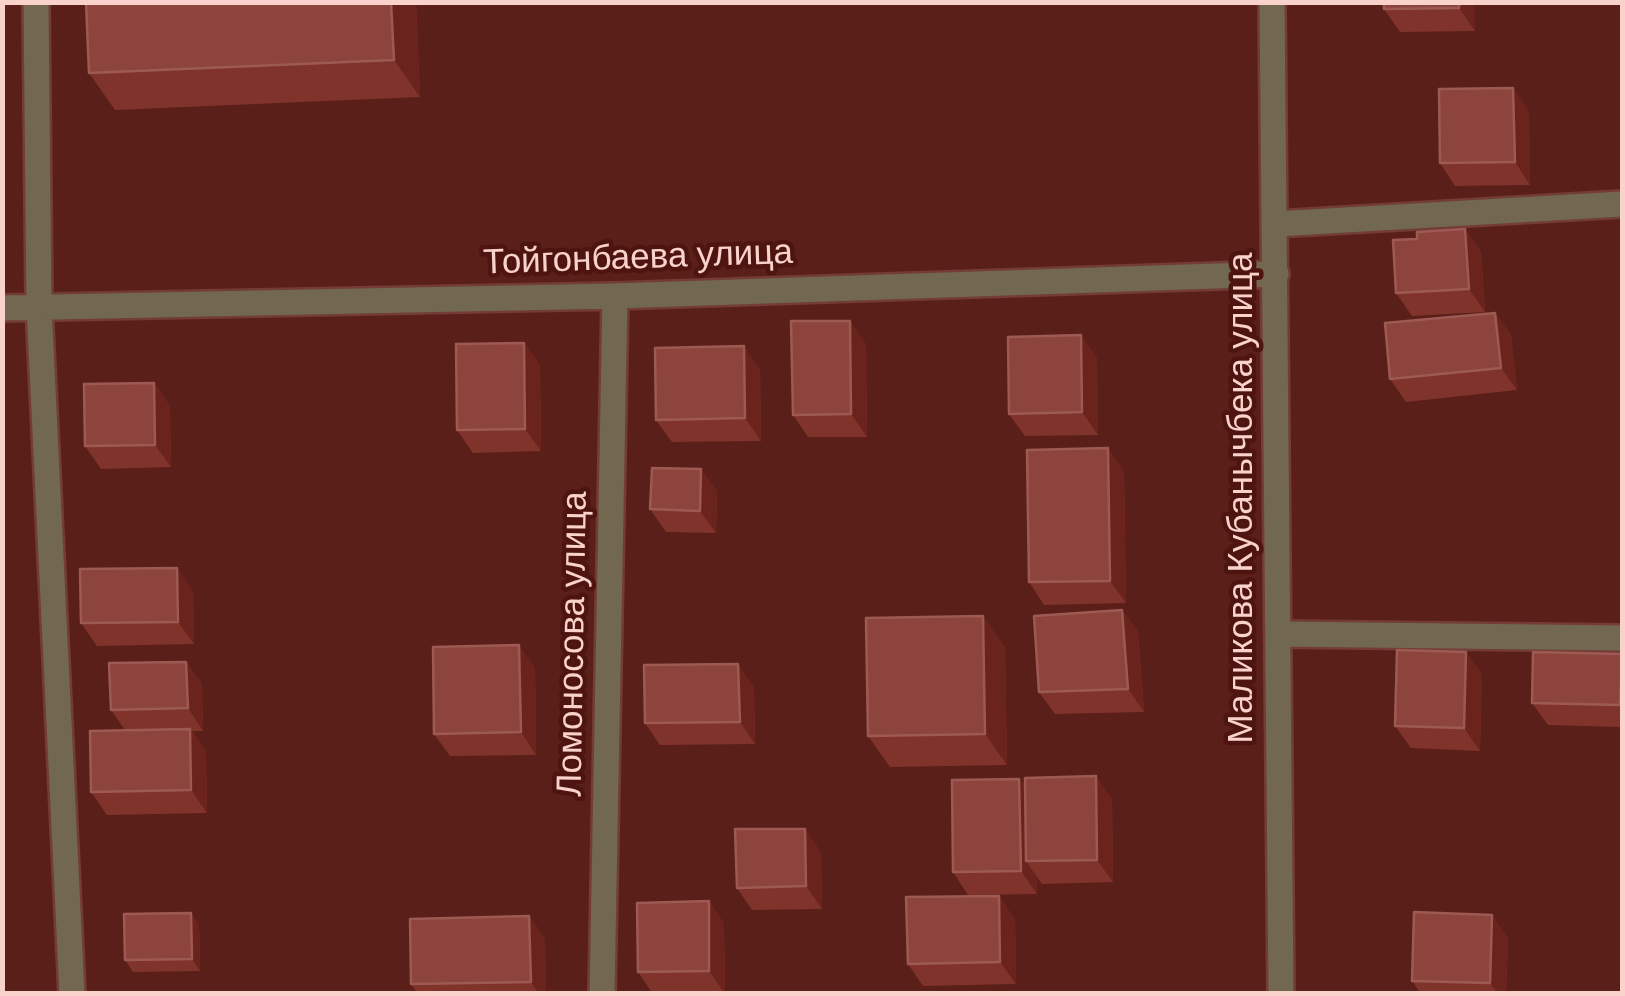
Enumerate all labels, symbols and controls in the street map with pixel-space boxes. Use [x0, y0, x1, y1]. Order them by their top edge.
street label: Тойгонбаева улица [482, 233, 794, 285]
street label: Маликова Кубанычбека улица [1222, 252, 1264, 744]
street label: Ломоносова улица [550, 491, 598, 797]

